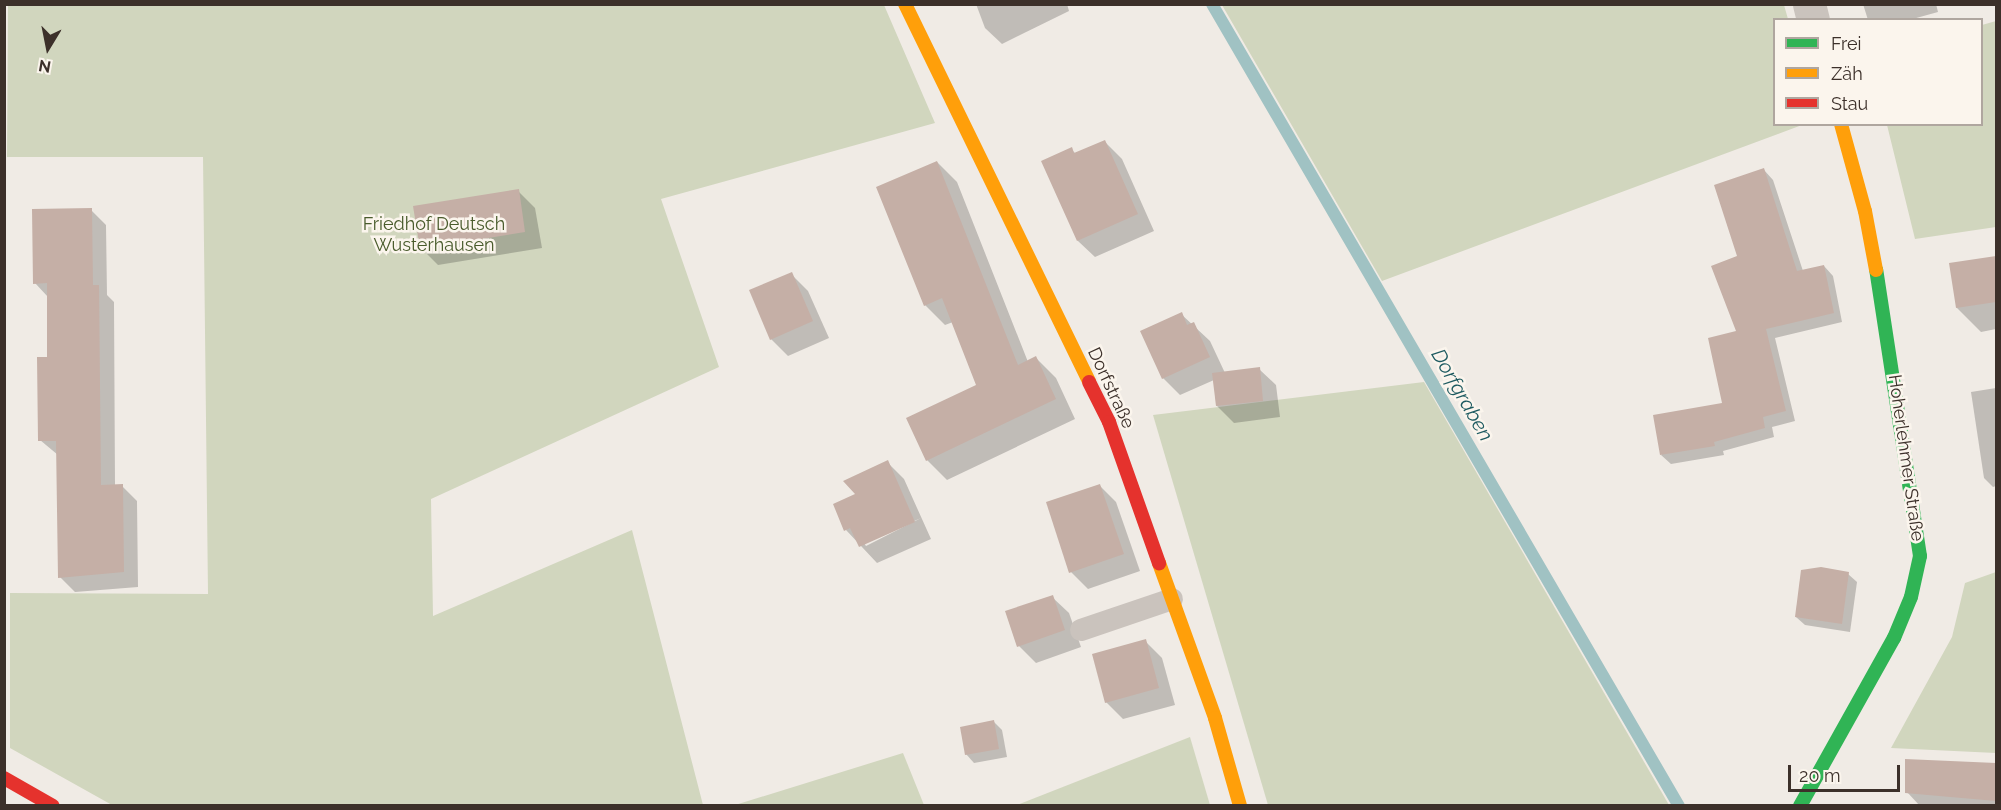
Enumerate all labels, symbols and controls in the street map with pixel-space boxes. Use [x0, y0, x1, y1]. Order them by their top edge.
north arrow [18, 18, 78, 78]
legend [1773, 18, 1983, 126]
text: Frei [1831, 33, 1861, 54]
text: N [37, 56, 52, 77]
text: Zäh [1831, 63, 1863, 84]
text: Stau [1831, 93, 1868, 114]
park label: Friedhof Deutsch Wusterhausen [363, 214, 505, 256]
street label: Dorfstraße [1083, 344, 1139, 432]
water label: Dorfgraben [1426, 345, 1498, 445]
street label: Hoherlehmer Straße [1884, 373, 1928, 543]
scale bar [1791, 753, 1904, 791]
text: 20 m [1799, 765, 1841, 786]

